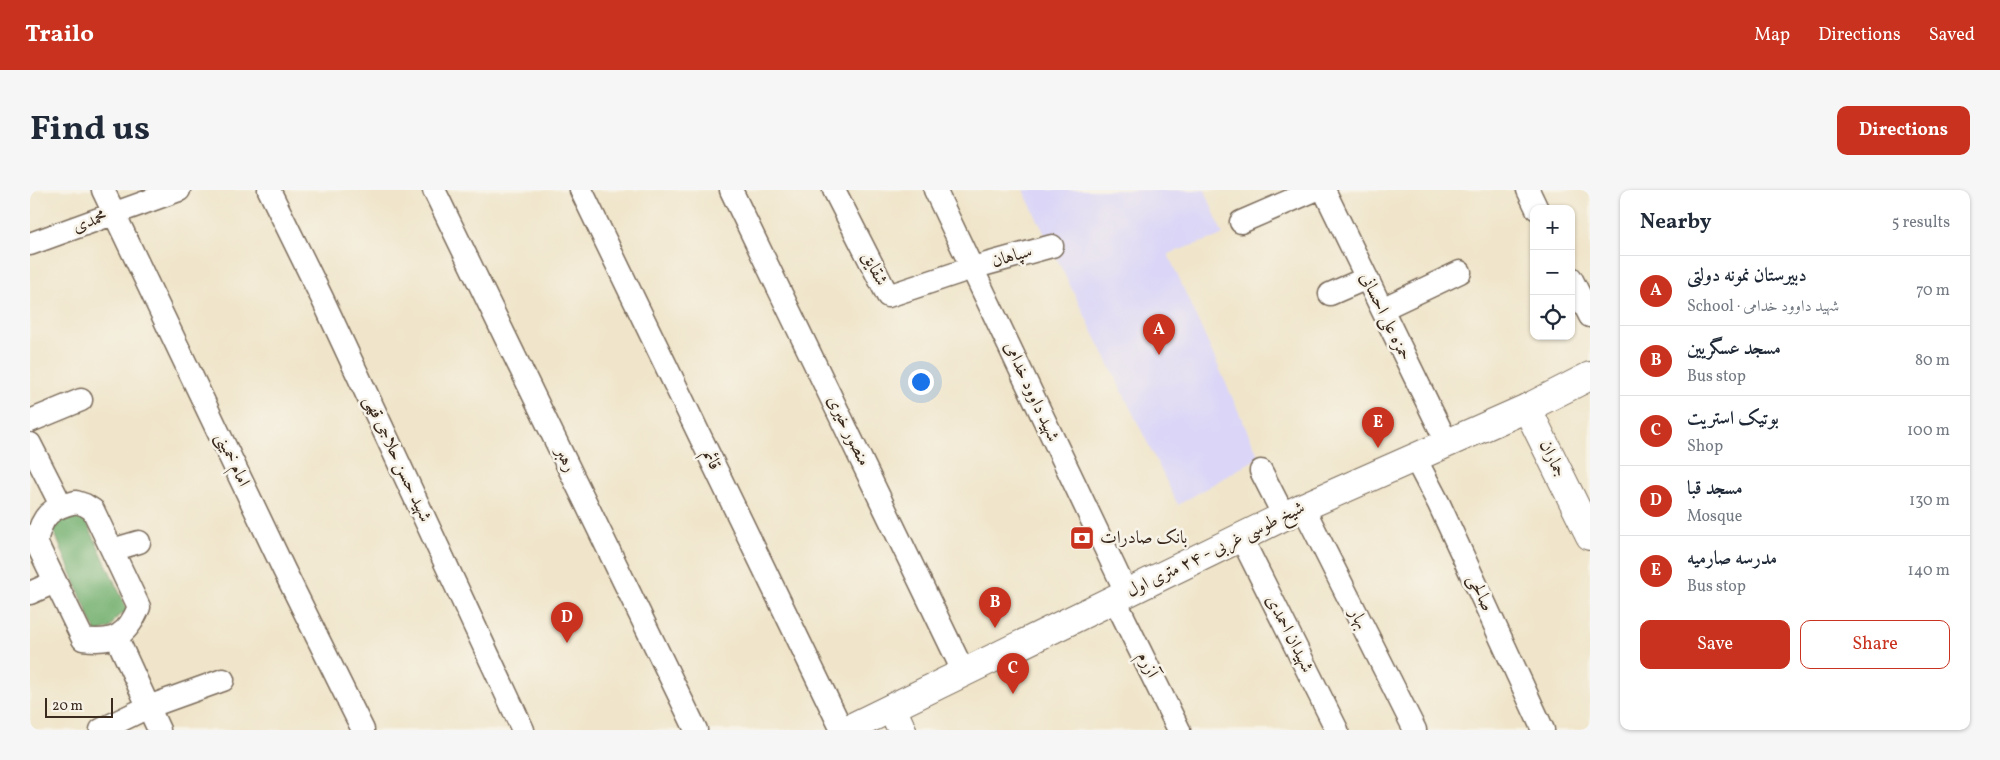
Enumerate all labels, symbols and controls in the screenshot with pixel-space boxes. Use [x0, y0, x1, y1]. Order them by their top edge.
text: Trailo [25, 18, 94, 52]
text: Map [1754, 23, 1790, 48]
text: Directions [1818, 23, 1901, 48]
text: Saved [1929, 23, 1975, 48]
text: Find us [30, 106, 150, 154]
button: Directions [1837, 106, 1970, 155]
street label: محمدی [69, 204, 111, 240]
map controls [1530, 205, 1575, 340]
button: + [1530, 205, 1575, 250]
text: Nearby [1640, 208, 1711, 237]
text: 5 results [1892, 212, 1950, 234]
street label: سپاهان [989, 239, 1035, 275]
street label: شقایق [855, 248, 893, 290]
button: − [1530, 250, 1575, 295]
text: دبیرستان نمونه دولتی [1687, 263, 1807, 289]
street label: حمزه علی احسانی [1353, 269, 1417, 365]
text: A [1650, 280, 1662, 302]
text: 70 m [1916, 280, 1950, 302]
button: locate [1530, 295, 1575, 340]
text: School · شهید داوود خدامی [1687, 296, 1839, 318]
pin: A [1143, 314, 1175, 355]
text: مسجد عسگریین [1687, 336, 1781, 362]
street label: شهید داوود خدامی [997, 338, 1065, 446]
text: B [1651, 350, 1661, 372]
text: 80 m [1915, 350, 1950, 372]
text: Bus stop [1687, 366, 1746, 388]
your location [908, 369, 934, 395]
street label: منصور خیری [820, 391, 876, 471]
street label: شهید حسن حلاجی قهی [357, 392, 437, 526]
text: بوتیک استریت [1687, 406, 1779, 432]
pin: E [1362, 407, 1394, 448]
text: C [1651, 420, 1661, 442]
text: 100 m [1907, 420, 1950, 442]
street label: امام خمینی [207, 429, 255, 492]
street label: جماران [1532, 436, 1572, 482]
text: Shop [1687, 436, 1723, 458]
street label: رهبر [547, 441, 582, 477]
street label: قائم [694, 445, 727, 475]
text: مسجد قبا [1687, 476, 1743, 502]
text: D [1650, 490, 1662, 512]
text: 130 m [1909, 490, 1950, 512]
street label: شیخ طوسی غربی - ۲۴ متری اول [1123, 496, 1310, 606]
text: Mosque [1687, 506, 1742, 528]
bank icon: بانک صادرات [1069, 525, 1095, 551]
place label: بانک صادرات [1100, 526, 1187, 551]
text: مدرسه صارمیه [1687, 546, 1777, 572]
text: E [1651, 560, 1661, 582]
text: 140 m [1908, 560, 1950, 582]
street label: صالحی [1461, 570, 1499, 616]
text: Bus stop [1687, 576, 1746, 598]
pin: B [979, 587, 1011, 628]
street label: شهیدان احمدی [1259, 591, 1319, 677]
pin: D [551, 602, 583, 643]
street label: بهار [1341, 602, 1374, 634]
button: Save [1640, 620, 1790, 669]
button: Share [1800, 620, 1950, 669]
street label: آزرم [1128, 648, 1165, 685]
pin: C [997, 653, 1029, 694]
scale bar [45, 695, 112, 718]
text: 20 m [52, 697, 83, 716]

